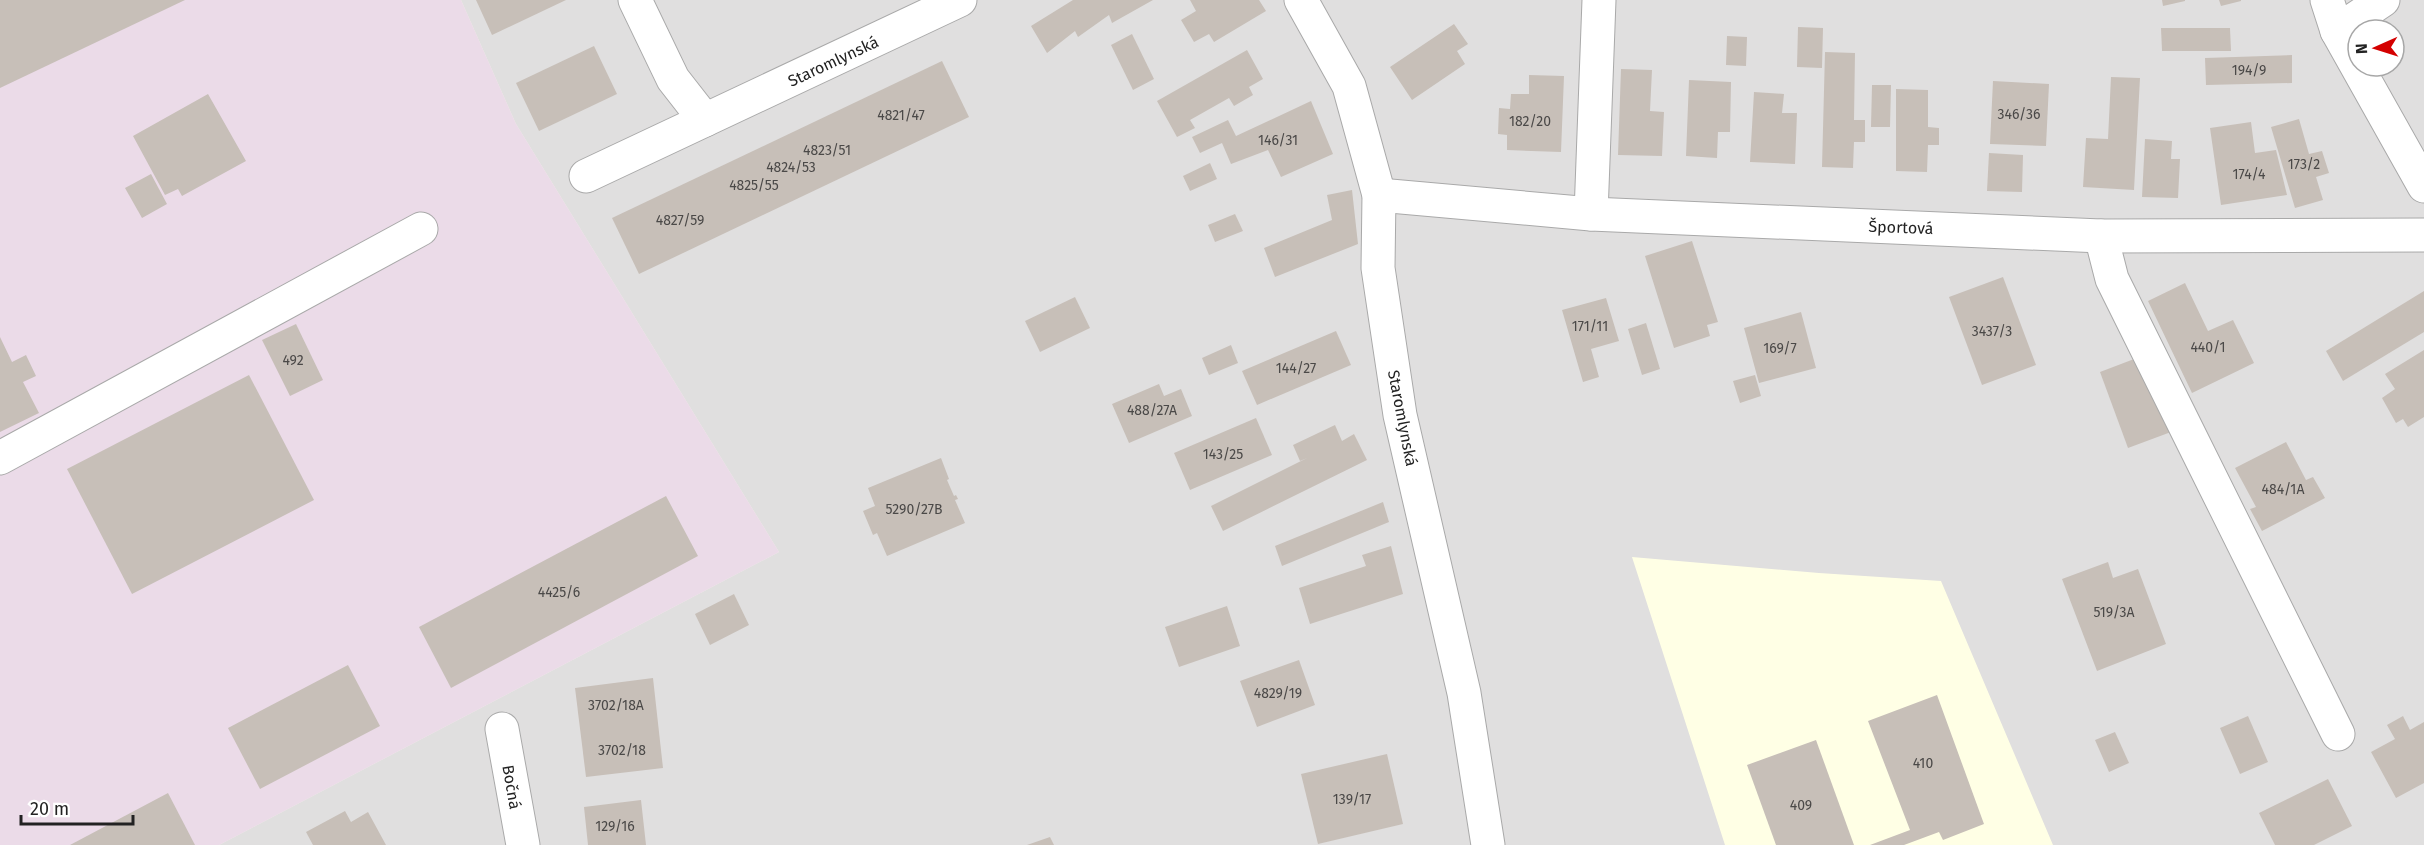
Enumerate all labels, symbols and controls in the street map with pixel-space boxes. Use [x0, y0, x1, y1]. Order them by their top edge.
north arrow [2346, 18, 2406, 78]
street label: Staromlynská [785, 32, 882, 91]
text: N [2352, 43, 2371, 55]
house number: 194/9 [2232, 62, 2266, 79]
house number: 346/36 [1998, 106, 2040, 123]
house number: 4821/47 [877, 107, 925, 124]
house number: 182/20 [1509, 113, 1551, 130]
house number: 146/31 [1258, 132, 1298, 149]
house number: 4823/51 [803, 142, 851, 159]
house number: 173/2 [2288, 156, 2320, 173]
house number: 4824/53 [766, 159, 816, 176]
house number: 174/4 [2233, 166, 2266, 183]
house number: 4825/55 [729, 177, 779, 194]
house number: 4827/59 [656, 212, 704, 229]
street label: Športová [1868, 216, 1934, 238]
house number: 171/11 [1572, 318, 1608, 335]
house number: 3437/3 [1972, 323, 2012, 340]
house number: 440/1 [2190, 339, 2226, 356]
house number: 169/7 [1763, 340, 1797, 357]
house number: 492 [282, 352, 304, 369]
house number: 144/27 [1276, 360, 1316, 377]
street label: Staromlynská [1384, 368, 1421, 468]
house number: 488/27A [1127, 402, 1177, 419]
house number: 143/25 [1203, 446, 1243, 463]
house number: 484/1A [2262, 481, 2304, 498]
house number: 5290/27B [885, 501, 943, 518]
house number: 4425/6 [538, 584, 580, 601]
house number: 519/3A [2093, 604, 2135, 621]
house number: 4829/19 [1254, 685, 1302, 702]
house number: 3702/18A [588, 697, 644, 714]
house number: 3702/18 [598, 742, 646, 759]
house number: 410 [1913, 755, 1933, 772]
street label: Bočná [498, 763, 525, 811]
scale bar [21, 788, 134, 826]
house number: 139/17 [1333, 791, 1371, 808]
house number: 409 [1790, 797, 1812, 814]
text: 20 m [30, 798, 69, 820]
house number: 129/16 [595, 818, 635, 835]

